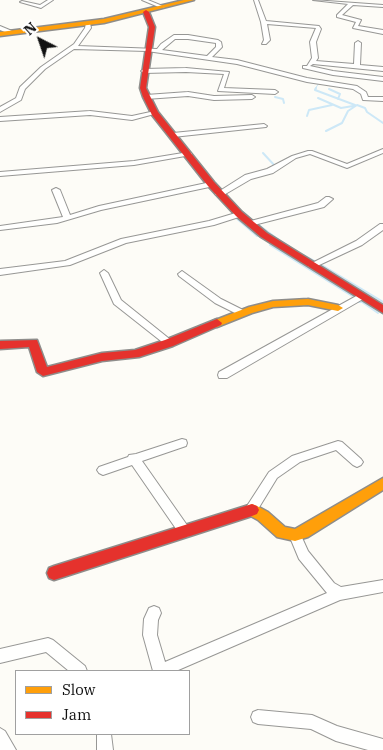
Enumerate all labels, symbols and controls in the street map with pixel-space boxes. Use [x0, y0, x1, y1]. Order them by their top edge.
north arrow [15, 15, 65, 65]
text: N [20, 18, 40, 39]
legend [15, 670, 190, 735]
text: Slow [62, 680, 95, 699]
text: Jam [62, 705, 91, 724]

